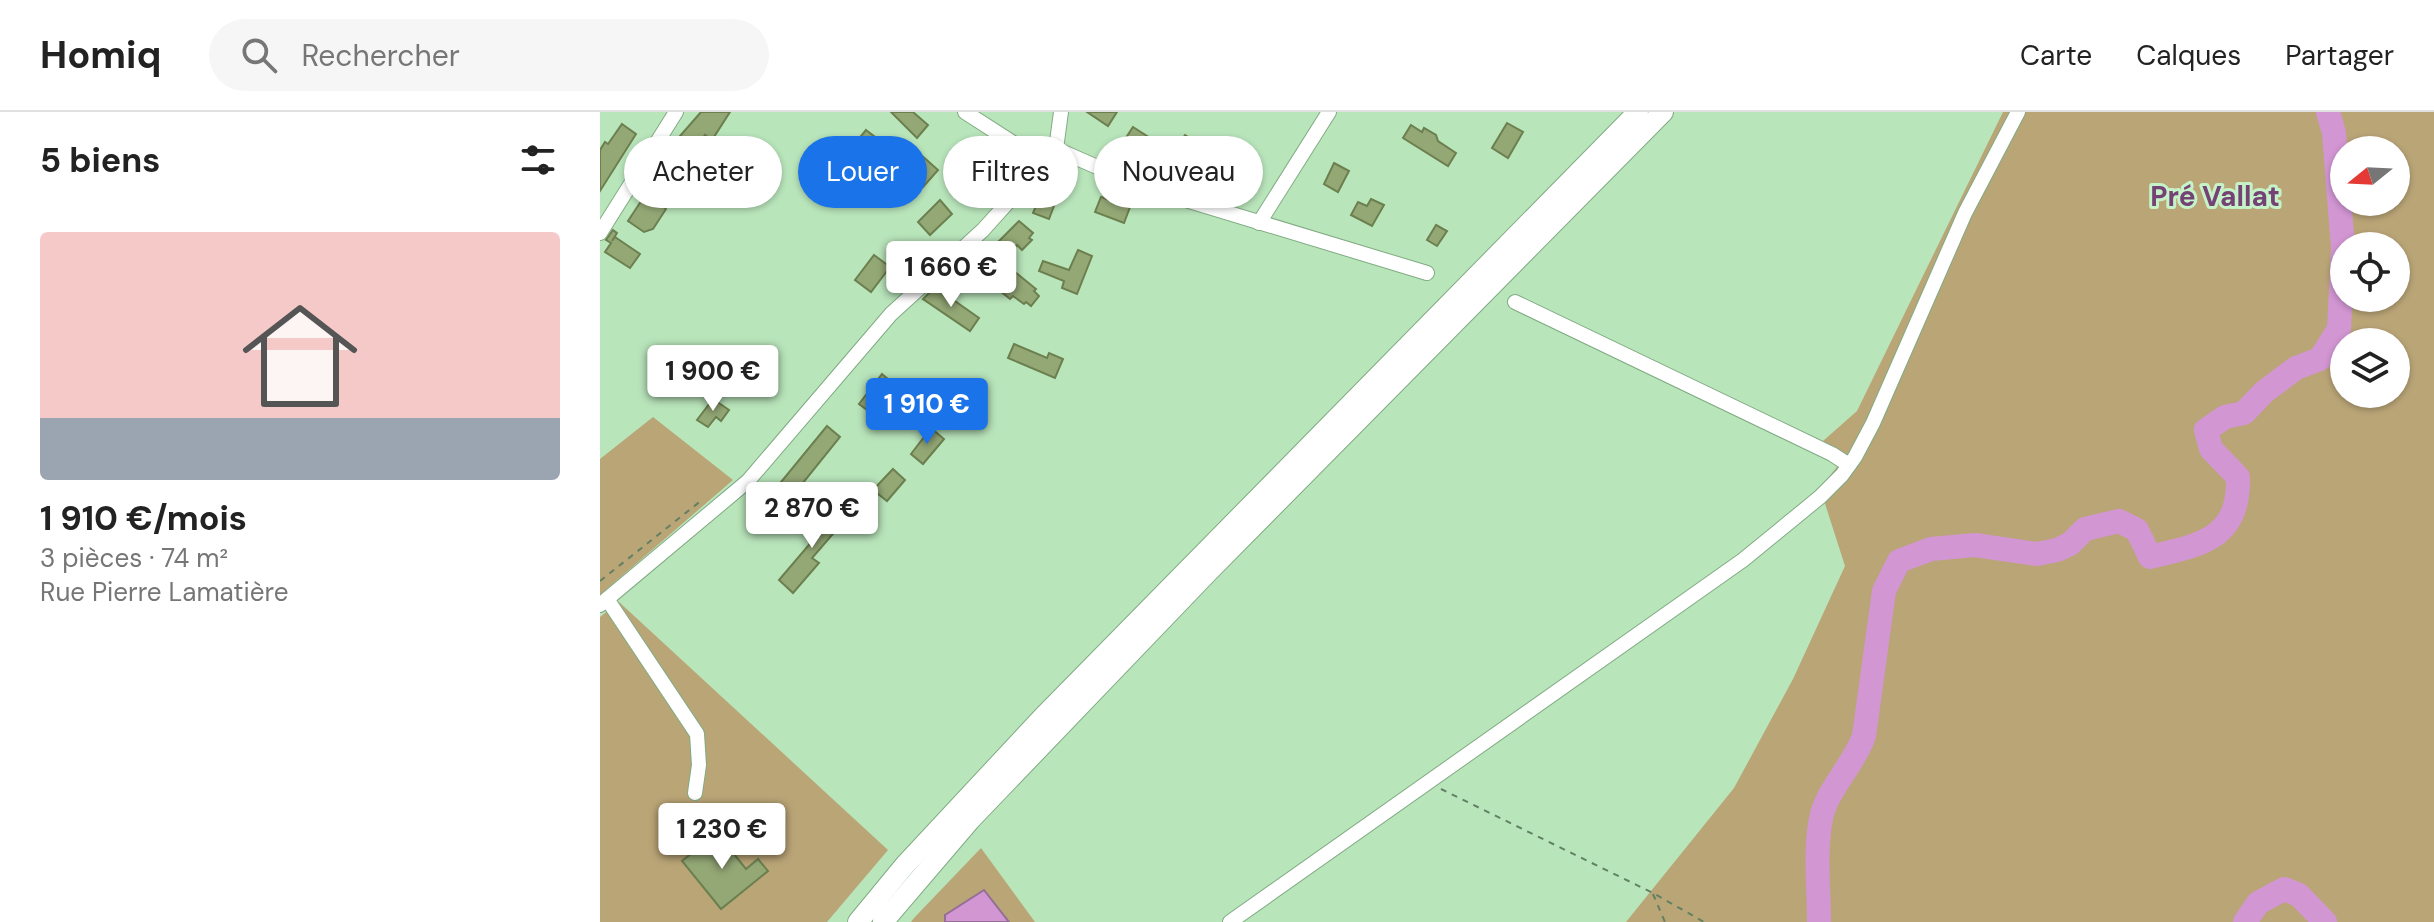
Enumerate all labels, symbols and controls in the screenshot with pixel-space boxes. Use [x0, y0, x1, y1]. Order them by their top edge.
search box [209, 19, 769, 91]
text: Homiq [40, 30, 161, 80]
icon: search [237, 33, 281, 77]
text: Rechercher [301, 36, 460, 75]
text: Carte [2020, 37, 2092, 74]
text: Calques [2136, 37, 2241, 74]
text: Partager [2285, 37, 2394, 74]
chip: Acheter [624, 136, 782, 208]
chip: Louer [798, 136, 927, 208]
chip: Filtres [943, 136, 1078, 208]
chip: Nouveau [1094, 136, 1263, 208]
north arrow [2330, 136, 2410, 216]
map controls [2330, 136, 2410, 408]
text: 5 biens [40, 138, 160, 183]
icon: filters [516, 138, 560, 182]
district label: Pré Vallat [2150, 178, 2280, 215]
button: locate [2330, 232, 2410, 312]
pin: 1 660 € [877, 241, 1025, 309]
text: 1 660 € [904, 250, 998, 284]
icon: home [228, 284, 372, 428]
button: layers [2330, 328, 2410, 408]
pin: 1 900 € [639, 345, 787, 413]
text: 1 900 € [665, 354, 761, 388]
pin: 1 910 € [853, 378, 1001, 446]
text: 1 910 € [884, 387, 970, 421]
pin: 2 870 € [738, 482, 886, 550]
text: 2 870 € [764, 491, 860, 525]
text: 1 910 €/mois [40, 496, 247, 541]
text: 3 pièces · 74 m² [40, 541, 228, 575]
text: Rue Pierre Lamatière [40, 575, 288, 609]
pin: 1 230 € [648, 803, 796, 871]
text: 1 230 € [676, 812, 768, 846]

